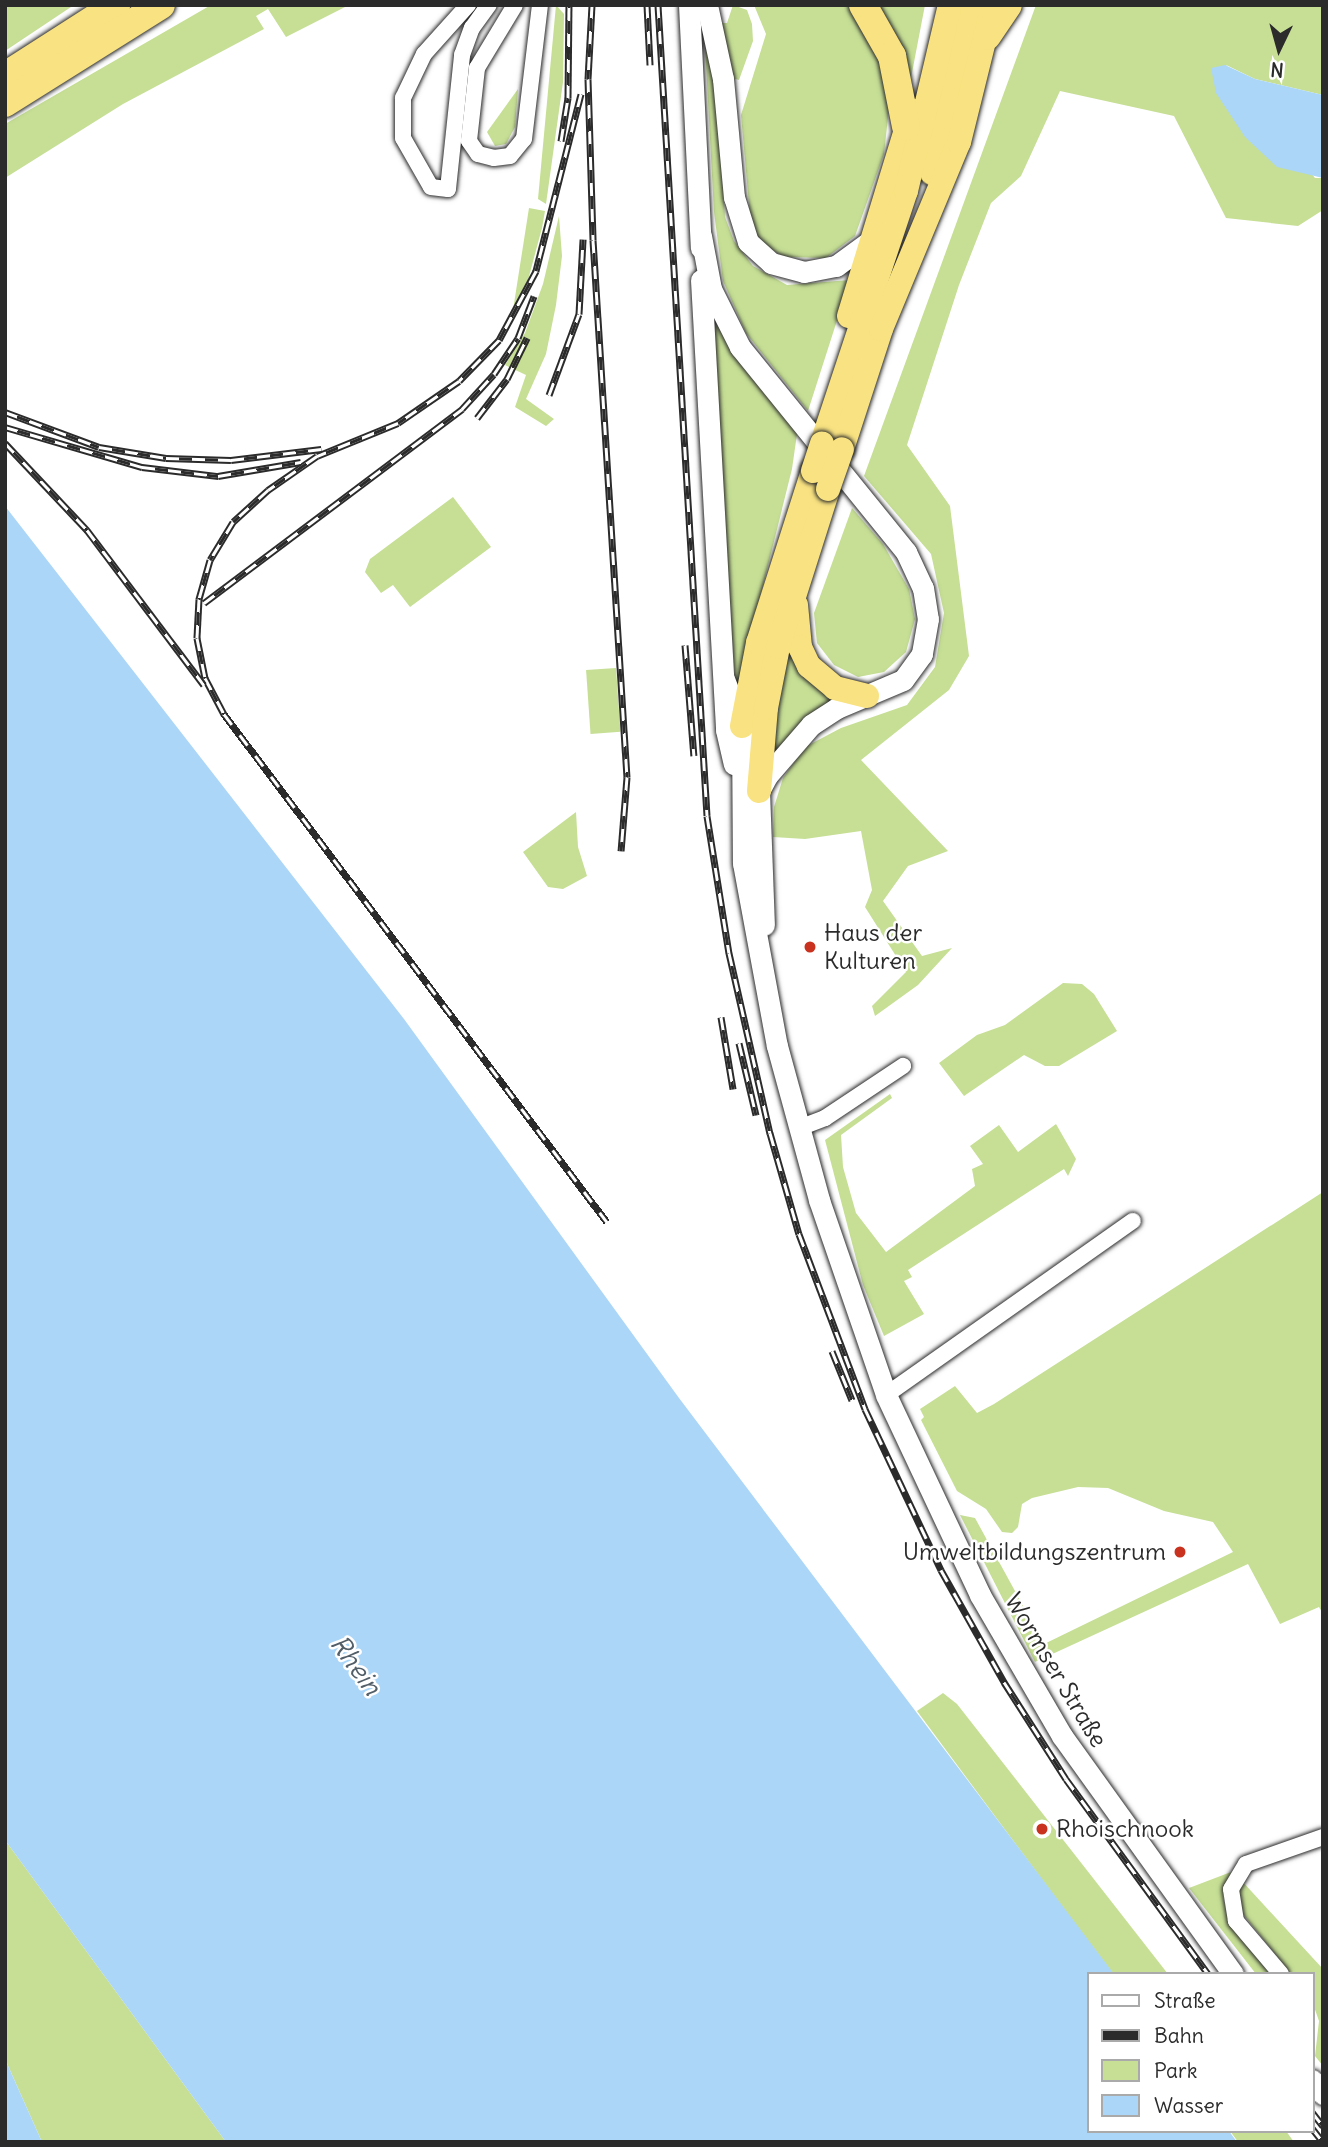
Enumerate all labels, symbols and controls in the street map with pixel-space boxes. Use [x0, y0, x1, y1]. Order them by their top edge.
north arrow [1244, 14, 1314, 84]
text: N [1270, 57, 1285, 82]
place label: Haus der Kulturen [824, 919, 922, 975]
marker: Haus der Kulturen [802, 939, 818, 955]
place label: Umweltbildungszentrum [903, 1538, 1166, 1566]
marker: Umweltbildungszentrum [1172, 1544, 1188, 1560]
street label: Wormser Straße [999, 1588, 1113, 1752]
water label: Rhein [324, 1629, 388, 1701]
place label: Rhoischnook [1056, 1815, 1194, 1843]
marker: Rhoischnook [1034, 1821, 1050, 1837]
legend [1086, 1972, 1314, 2133]
text: Straße [1154, 1987, 1215, 2014]
text: Bahn [1154, 2022, 1204, 2049]
text: Park [1154, 2057, 1197, 2084]
text: Wasser [1154, 2092, 1223, 2119]

